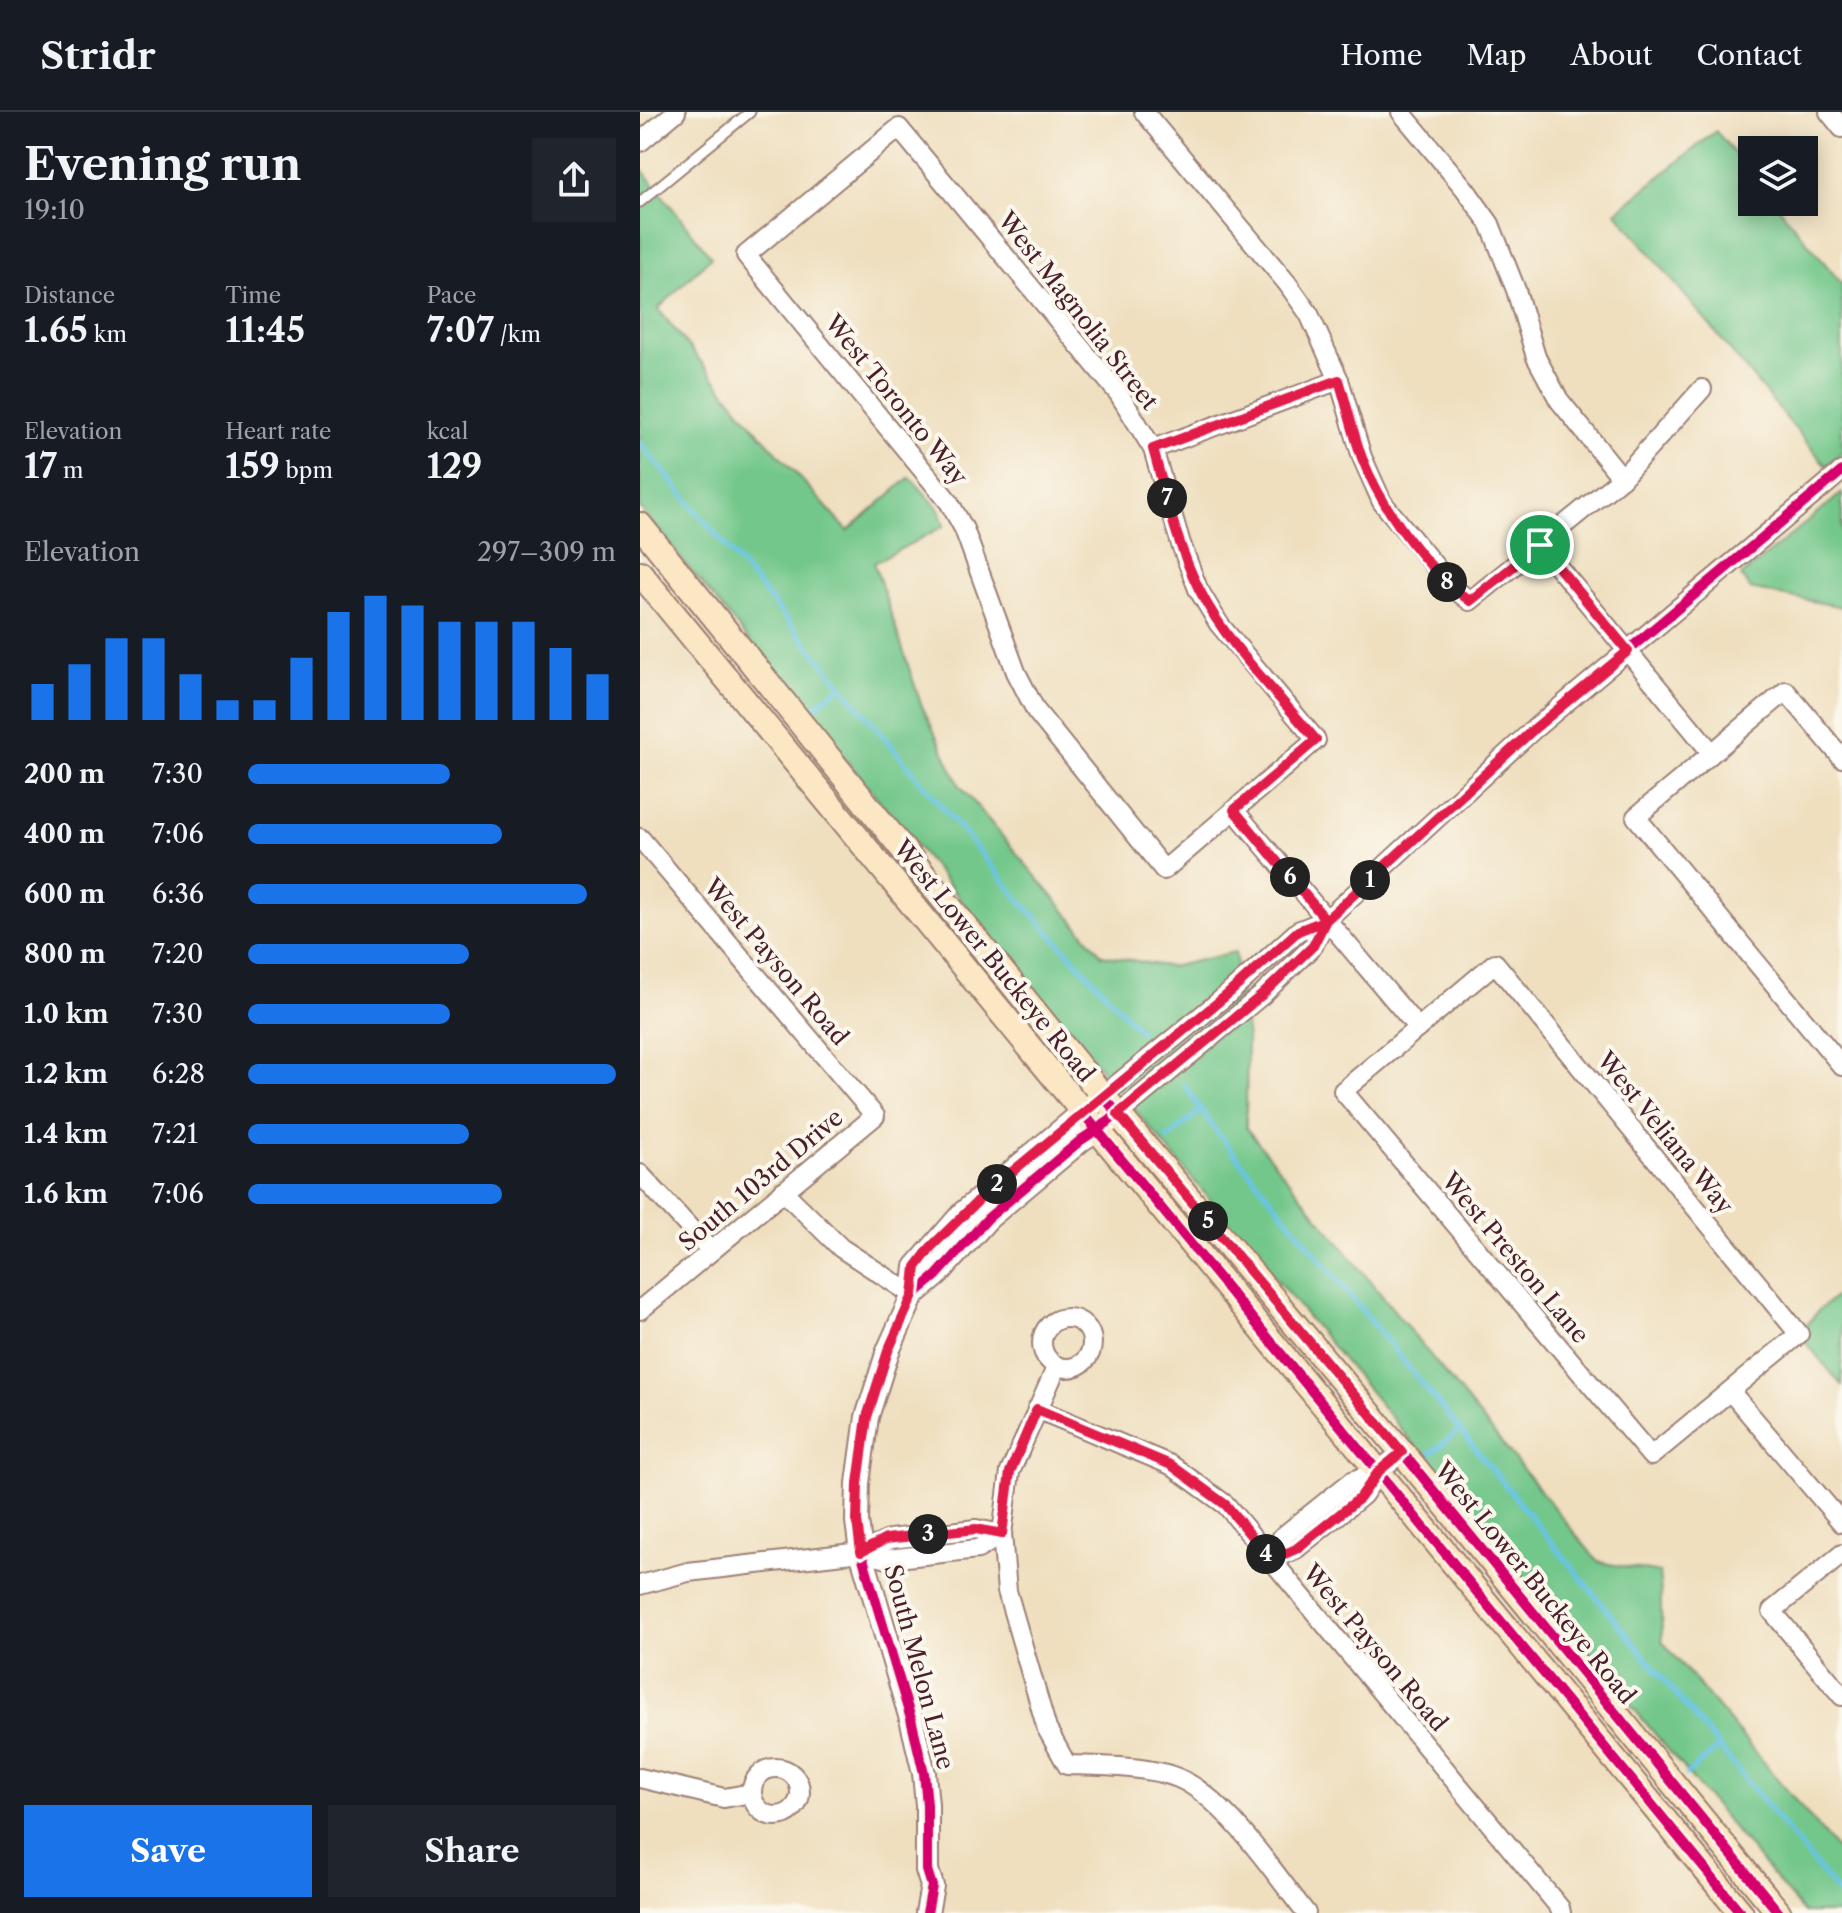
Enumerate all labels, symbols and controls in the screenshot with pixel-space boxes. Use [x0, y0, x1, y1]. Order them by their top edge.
text: Stridr [40, 32, 156, 79]
text: Home [1340, 38, 1422, 72]
text: Map [1466, 38, 1526, 72]
text: About [1570, 38, 1652, 72]
text: Contact [1696, 38, 1802, 72]
map controls [1738, 136, 1818, 216]
button: layers [1738, 136, 1818, 216]
text: Evening run [24, 137, 301, 191]
button: share [532, 138, 616, 222]
text: 19:10 [24, 194, 85, 226]
street label: West Magnolia Street [991, 205, 1165, 416]
text: Distance [24, 282, 115, 309]
text: Time [225, 282, 281, 309]
text: Pace [427, 282, 476, 309]
street label: West Toronto Way [818, 308, 974, 491]
text: 1.65 [24, 309, 88, 351]
text: 11:45 [225, 309, 305, 351]
text: 7:07 [427, 309, 494, 351]
text: km [88, 321, 127, 348]
text: /km [494, 321, 541, 348]
text: Elevation [24, 418, 122, 445]
text: Heart rate [225, 418, 331, 445]
text: kcal [427, 418, 468, 445]
text: 17 [24, 445, 57, 487]
text: 159 [225, 445, 280, 487]
text: 129 [427, 445, 482, 487]
text: m [57, 457, 83, 484]
text: bpm [280, 457, 333, 484]
pin: 7 [1147, 478, 1187, 518]
text: 7 [1161, 484, 1173, 511]
pin [1506, 511, 1574, 579]
icon: arrive [1518, 523, 1562, 567]
text: Elevation [24, 536, 140, 568]
text: 297–309 m [477, 536, 616, 568]
pin: 8 [1427, 562, 1467, 602]
text: 8 [1440, 568, 1454, 595]
text: 200 m [24, 758, 105, 790]
text: 7:30 [152, 758, 203, 790]
text: 400 m [24, 818, 105, 850]
text: 7:06 [152, 818, 204, 850]
street label: West Lower Buckeye Road [887, 833, 1101, 1088]
pin: 6 [1270, 857, 1310, 897]
pin: 1 [1350, 860, 1390, 900]
text: 6 [1283, 863, 1297, 890]
text: 1 [1365, 866, 1375, 893]
street label: West Payson Road [697, 871, 855, 1051]
text: 600 m [24, 878, 105, 910]
text: 6:36 [152, 878, 204, 910]
text: 800 m [24, 938, 106, 970]
text: 7:20 [152, 938, 204, 970]
text: 1.0 km [24, 998, 109, 1030]
text: 7:30 [152, 998, 203, 1030]
street label: West Veliana Way [1591, 1045, 1740, 1220]
text: 1.2 km [24, 1058, 108, 1090]
text: 6:28 [152, 1058, 205, 1090]
street label: South 103rd Drive [673, 1102, 849, 1257]
text: 1.4 km [24, 1118, 108, 1150]
text: 7:21 [152, 1118, 198, 1150]
pin: 2 [977, 1164, 1017, 1204]
street label: West Preston Lane [1435, 1166, 1595, 1349]
text: 2 [991, 1170, 1004, 1197]
text: 1.6 km [24, 1178, 108, 1210]
text: 7:06 [152, 1178, 204, 1210]
pin: 5 [1188, 1201, 1228, 1241]
text: 5 [1202, 1207, 1214, 1234]
street label: West Lower Buckeye Road [1428, 1455, 1642, 1710]
pin: 3 [908, 1514, 948, 1554]
text: 3 [922, 1520, 934, 1547]
pin: 4 [1246, 1534, 1286, 1574]
text: 4 [1259, 1540, 1273, 1567]
street label: West Payson Road [1296, 1557, 1454, 1737]
street label: South Melon Lane [878, 1561, 961, 1773]
button: Save [24, 1805, 312, 1897]
button: Share [328, 1805, 616, 1897]

